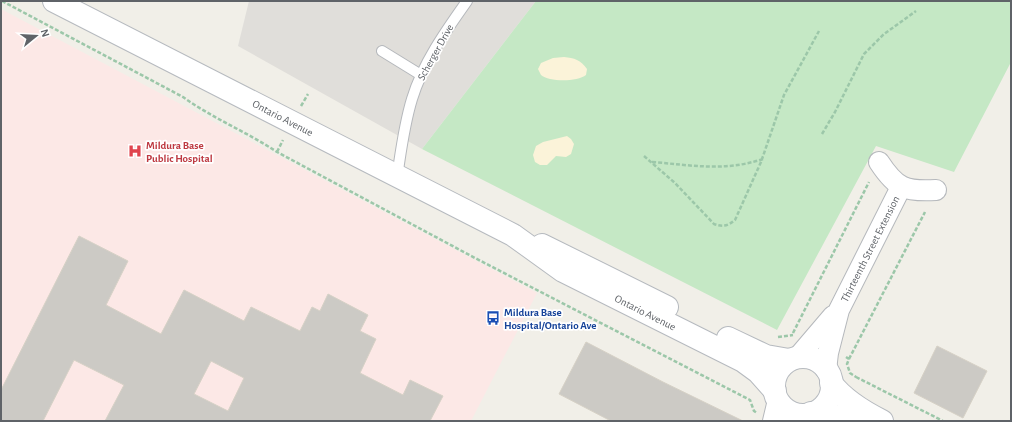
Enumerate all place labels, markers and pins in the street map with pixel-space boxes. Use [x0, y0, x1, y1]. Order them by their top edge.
place label: Mildura Base Public Hospital [146, 140, 213, 164]
hospital icon: Mildura Base Public Hospital [127, 143, 143, 159]
place label: Mildura Base Hospital/Ontario Ave [504, 307, 597, 331]
bus stop icon: Mildura Base Hospital/Ontario Ave [485, 310, 501, 326]

